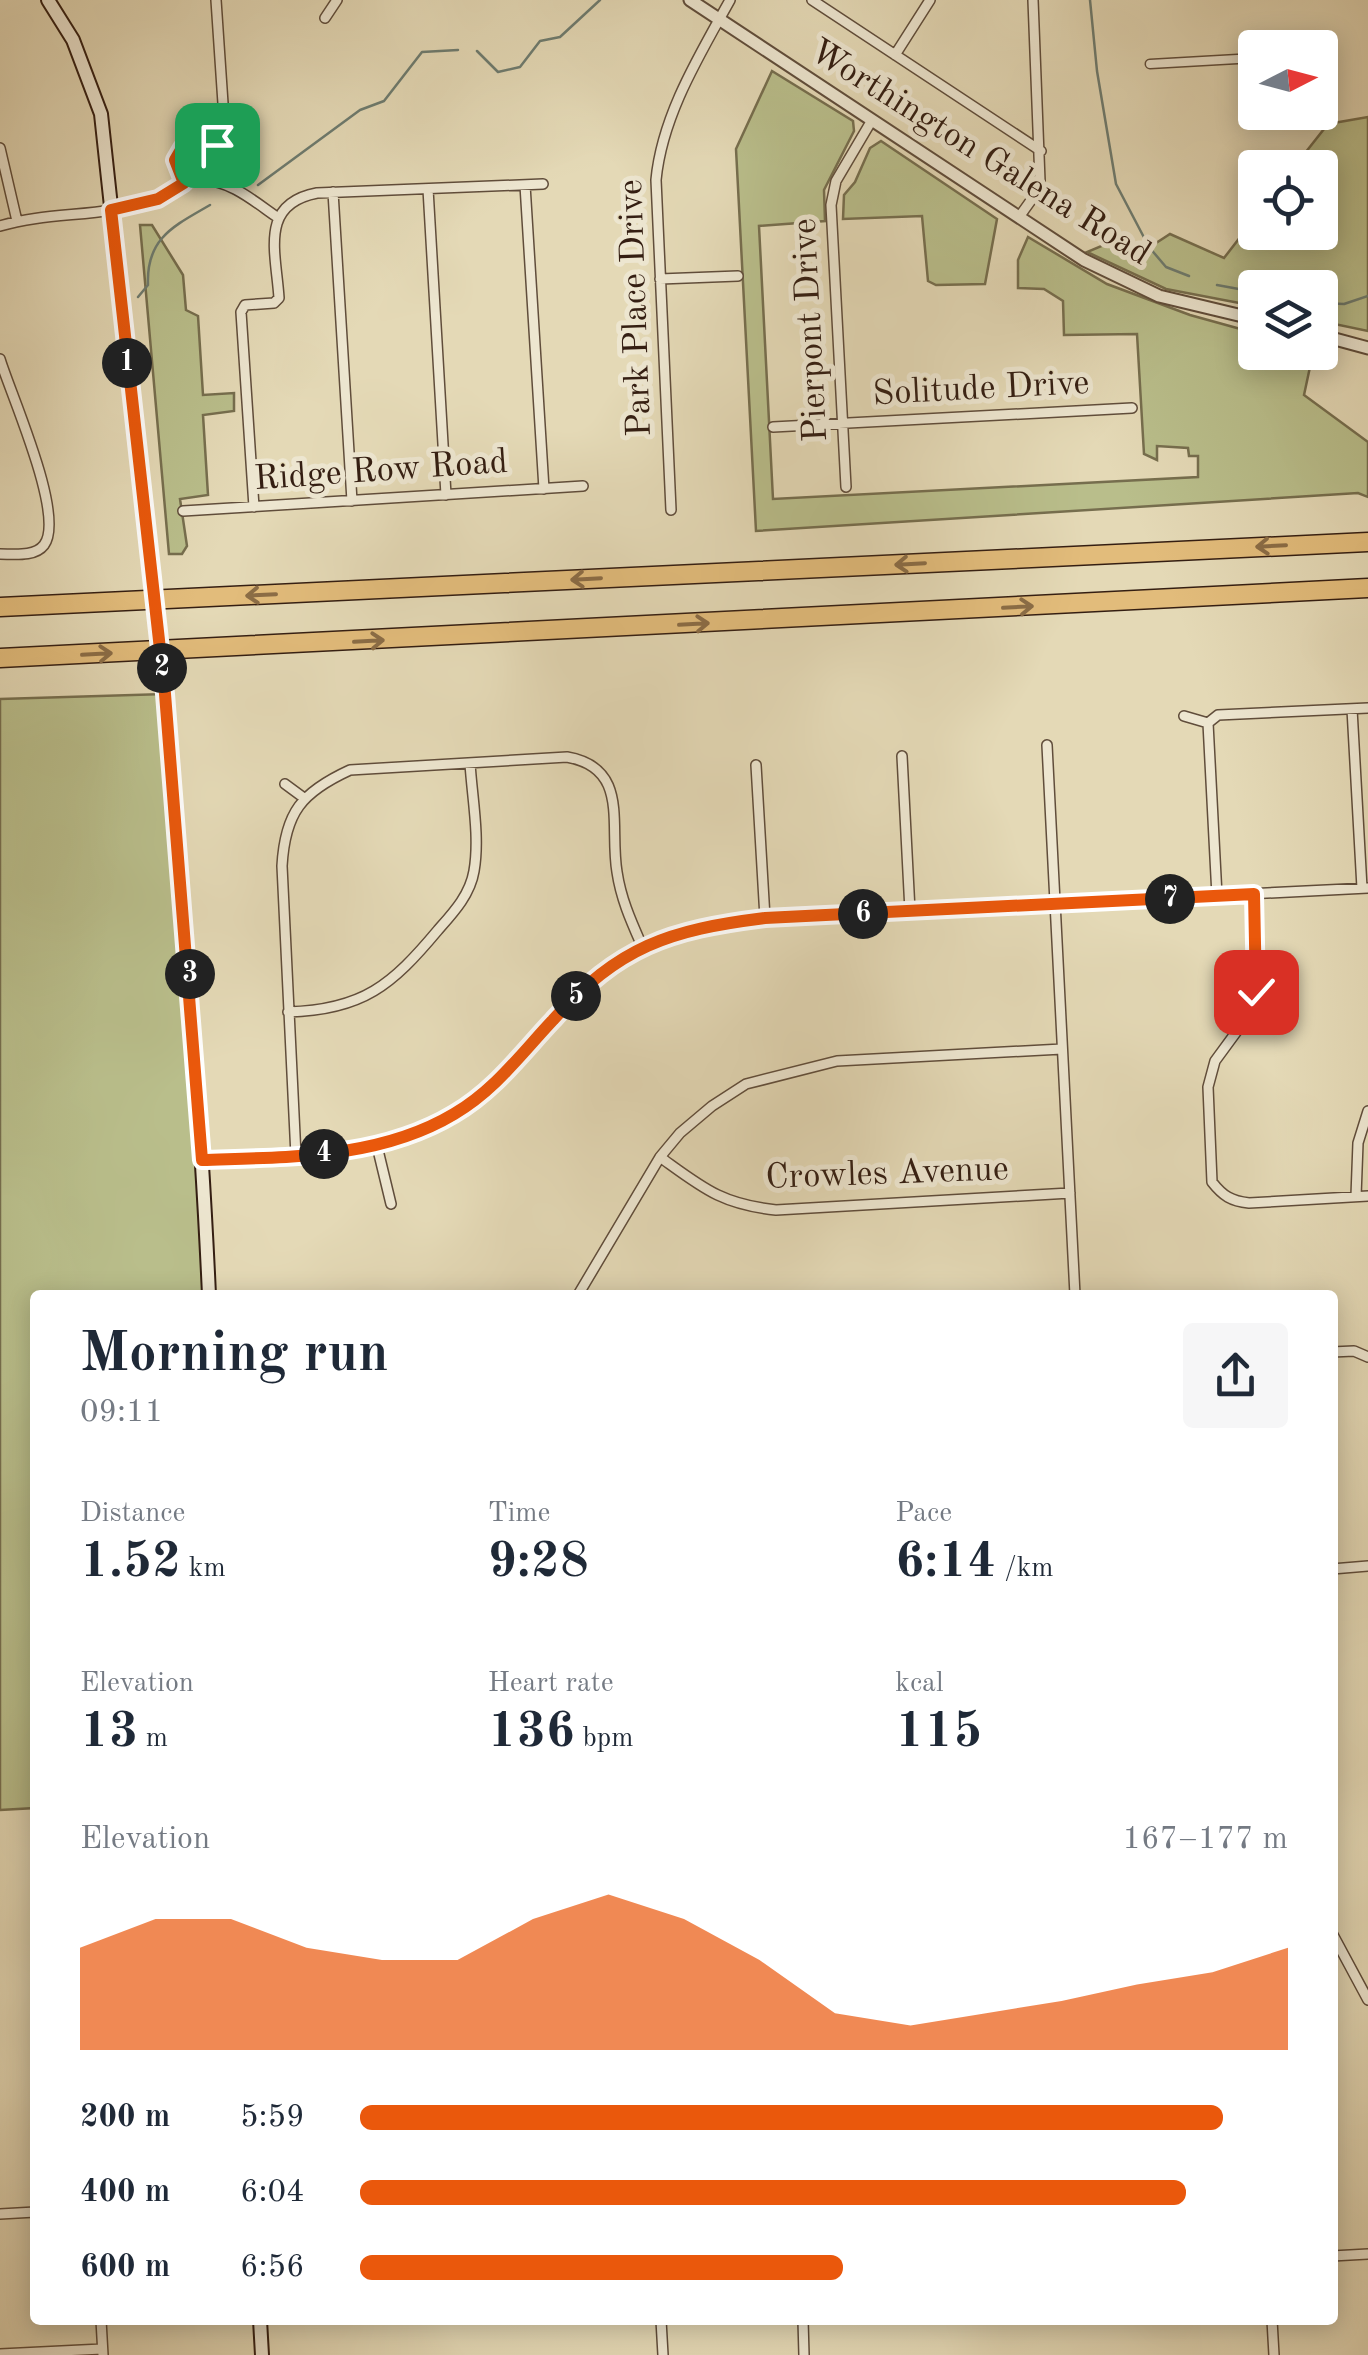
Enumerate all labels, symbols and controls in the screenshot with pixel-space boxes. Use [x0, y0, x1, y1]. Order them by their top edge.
north arrow [1238, 30, 1338, 130]
map controls [1238, 30, 1338, 370]
street label: Worthington Galena Road [803, 34, 1157, 272]
pin [175, 103, 260, 188]
icon: arrive [190, 118, 245, 173]
button: locate [1238, 150, 1338, 250]
street label: Park Place Drive [614, 179, 658, 437]
street label: Pierpont Drive [788, 217, 834, 443]
button: layers [1238, 270, 1338, 370]
pin: 1 [102, 338, 152, 388]
text: 1 [119, 349, 135, 377]
street label: Solitude Drive [872, 366, 1090, 412]
street label: Ridge Row Road [253, 445, 509, 497]
one-way arrow [1255, 537, 1287, 556]
one-way arrow [895, 555, 927, 574]
one-way arrow [570, 570, 602, 589]
one-way arrow [245, 585, 278, 604]
one-way arrow [1002, 597, 1034, 616]
one-way arrow [677, 615, 709, 634]
one-way arrow [352, 631, 384, 650]
pin: 2 [137, 643, 187, 693]
one-way arrow [81, 644, 113, 663]
text: 2 [154, 654, 170, 682]
pin: 7 [1145, 874, 1195, 924]
text: 7 [1162, 885, 1178, 913]
pin: 6 [838, 889, 888, 939]
text: 6 [855, 900, 871, 928]
pin: 3 [165, 949, 215, 999]
pin [1214, 950, 1299, 1035]
text: 3 [182, 960, 198, 988]
icon: check [1229, 965, 1284, 1020]
pin: 5 [551, 971, 601, 1021]
text: 5 [568, 982, 584, 1010]
pin: 4 [299, 1129, 349, 1179]
text: 4 [316, 1140, 332, 1168]
street label: Crowles Avenue [765, 1152, 1009, 1196]
button: share [1183, 1323, 1288, 1428]
text: Morning run [80, 1328, 389, 1383]
text: 09:11 [80, 1397, 163, 1429]
text: Distance [80, 1500, 185, 1528]
text: Time [488, 1500, 550, 1528]
text: Pace [895, 1500, 952, 1528]
text: 1.52 [80, 1538, 181, 1588]
text: 9:28 [488, 1538, 589, 1588]
text: 6:14 [895, 1538, 996, 1588]
text: km [181, 1555, 226, 1583]
text: /km [996, 1555, 1054, 1583]
text: Elevation [80, 1670, 194, 1698]
text: Heart rate [488, 1670, 614, 1698]
text: kcal [895, 1670, 944, 1698]
text: 13 [80, 1708, 138, 1758]
text: 136 [488, 1708, 575, 1758]
text: 115 [895, 1708, 982, 1758]
text: m [138, 1725, 168, 1753]
text: bpm [575, 1725, 634, 1753]
text: Elevation [80, 1824, 210, 1856]
text: 167–177 m [1122, 1824, 1288, 1856]
text: 200 m [80, 2102, 170, 2134]
text: 5:59 [240, 2102, 305, 2134]
text: 400 m [80, 2177, 170, 2209]
text: 6:04 [240, 2177, 305, 2209]
text: 600 m [80, 2252, 170, 2284]
text: 6:56 [240, 2252, 305, 2284]

